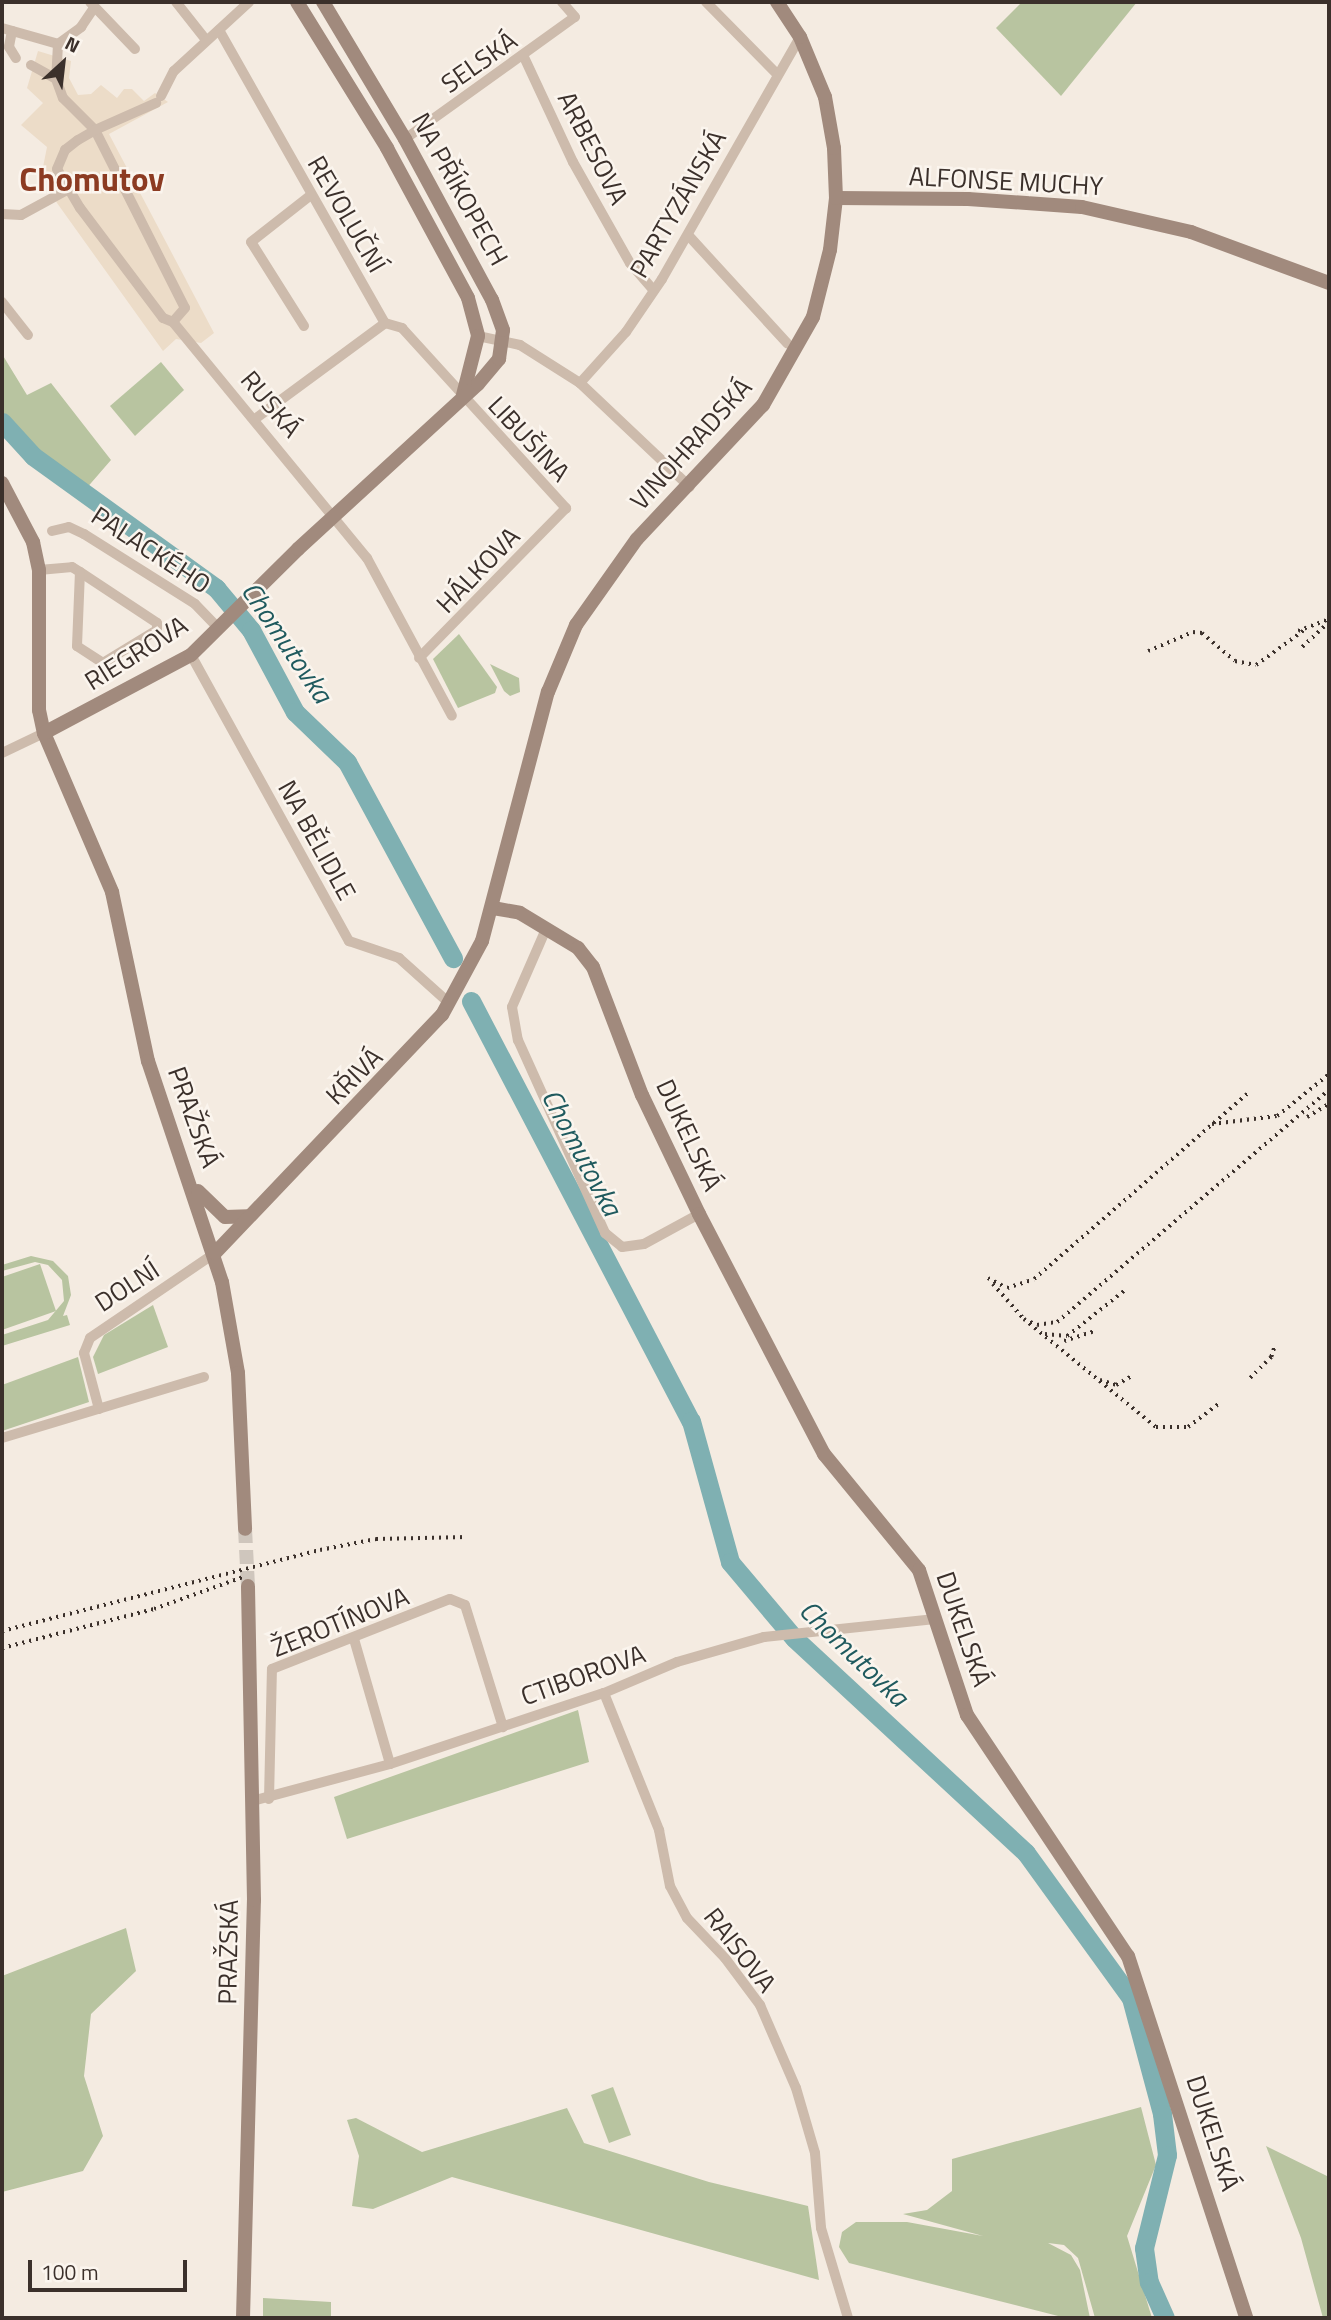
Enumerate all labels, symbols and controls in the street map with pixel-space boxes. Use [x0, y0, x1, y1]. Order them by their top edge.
street label: SELSKÁ [435, 25, 523, 99]
north arrow [28, 28, 98, 98]
text: N [60, 28, 85, 60]
street label: ARBESOVA [551, 86, 635, 210]
street label: NA PŘÍKOPECH [405, 107, 515, 271]
street label: PARTYZÁNSKÁ [623, 125, 733, 283]
street label: REVOLUČNÍ [301, 150, 393, 278]
district label: Chomutov [19, 160, 165, 200]
street label: ALFONSE MUCHY [908, 160, 1104, 202]
street label: RUSKÁ [234, 364, 308, 444]
street label: VINOHRADSKÁ [624, 372, 758, 516]
street label: LIBUŠINA [482, 390, 576, 488]
street label: PALACKÉHO [86, 500, 216, 600]
street label: HÁLKOVA [430, 521, 526, 619]
water label: Chomutovka [234, 575, 340, 709]
street label: RIEGROVA [79, 609, 193, 697]
street label: NA BĚLIDLE [271, 775, 363, 905]
street label: KŘIVÁ [319, 1041, 389, 1111]
street label: PRAŽSKÁ [161, 1062, 227, 1172]
street label: DUKELSKÁ [650, 1074, 728, 1196]
water label: Chomutovka [535, 1083, 629, 1221]
street label: DOLNÍ [89, 1254, 165, 1318]
street label: DUKELSKÁ [930, 1567, 998, 1691]
street label: ŽEROTÍNOVA [267, 1580, 413, 1664]
water label: Chomutovka [792, 1593, 916, 1713]
street label: CTIBOROVA [517, 1638, 649, 1712]
street label: PRAŽSKÁ [211, 1899, 245, 2005]
street label: RAISOVA [697, 1902, 783, 1998]
street label: DUKELSKÁ [1180, 2071, 1246, 2195]
scale bar [32, 2246, 191, 2290]
text: 100 m [41, 2256, 98, 2288]

